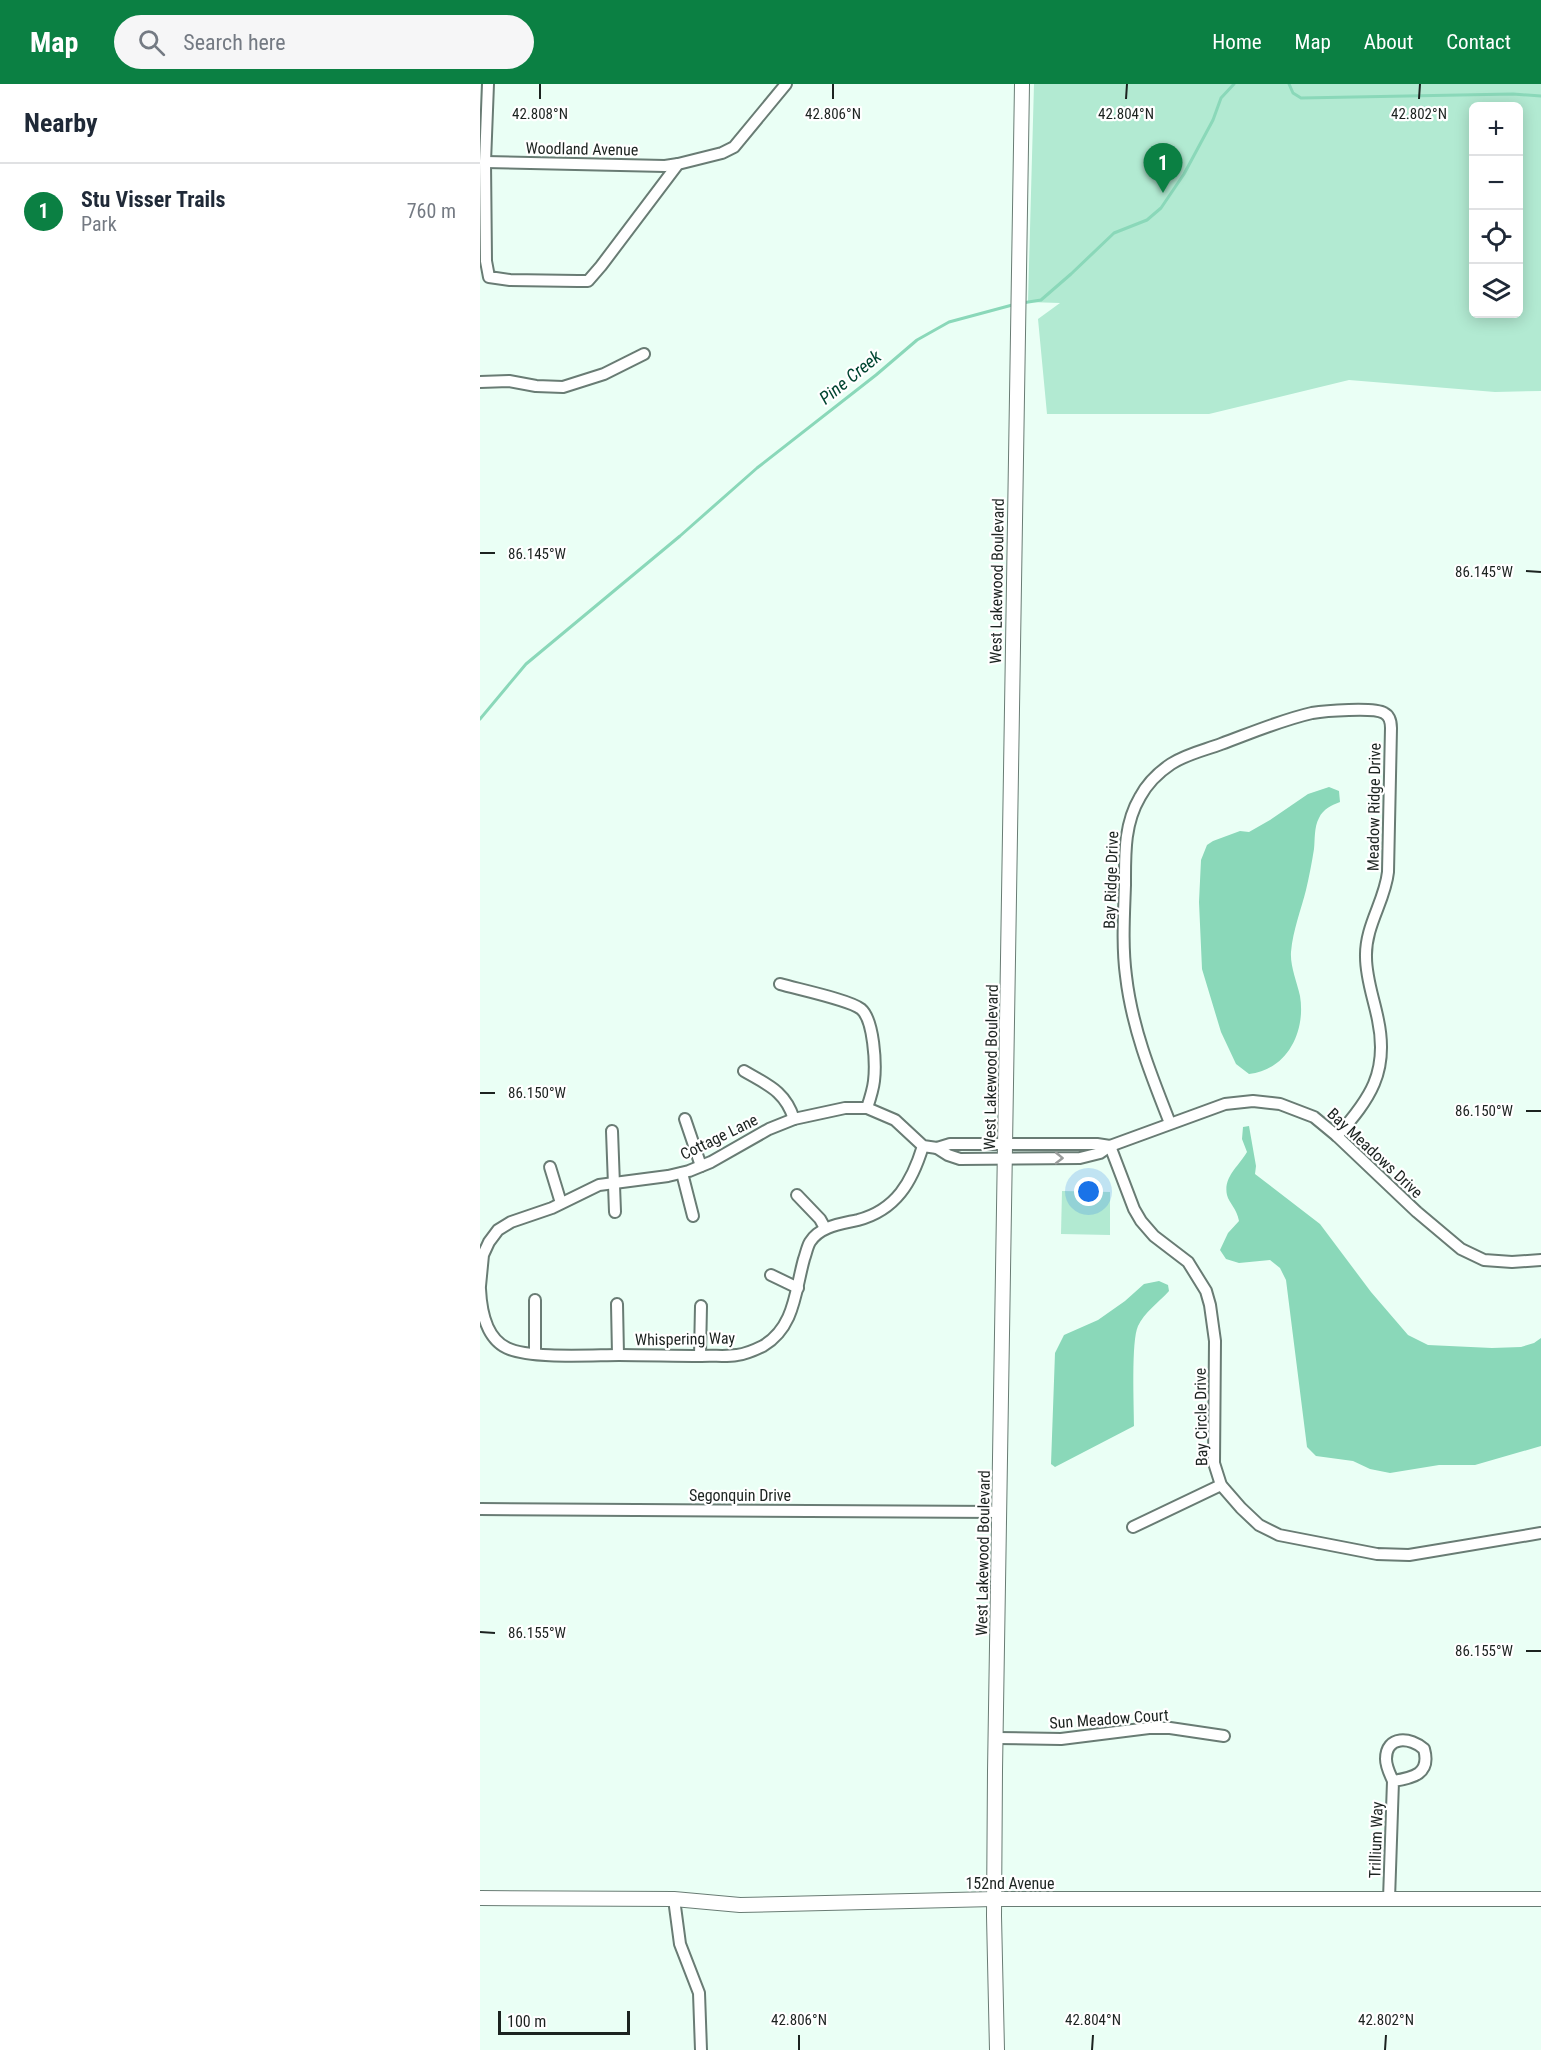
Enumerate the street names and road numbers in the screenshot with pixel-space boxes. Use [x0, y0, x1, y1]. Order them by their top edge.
street label: Woodland Avenue [525, 139, 639, 159]
street label: West Lakewood Boulevard [986, 498, 1008, 664]
street label: Meadow Ridge Drive [1363, 743, 1385, 871]
street label: Bay Ridge Drive [1100, 831, 1122, 929]
street label: West Lakewood Boulevard [980, 984, 1002, 1150]
street label: Bay Meadows Drive [1323, 1104, 1427, 1202]
street label: Cottage Lane [677, 1110, 761, 1164]
street label: Whispering Way [635, 1329, 736, 1349]
street label: Bay Circle Drive [1191, 1368, 1211, 1466]
street label: West Lakewood Boulevard [972, 1470, 994, 1636]
street label: Segonquin Drive [689, 1486, 791, 1505]
street label: Sun Meadow Court [1049, 1705, 1170, 1733]
street label: Trillium Way [1365, 1801, 1387, 1879]
street label: 152nd Avenue [965, 1874, 1055, 1893]

